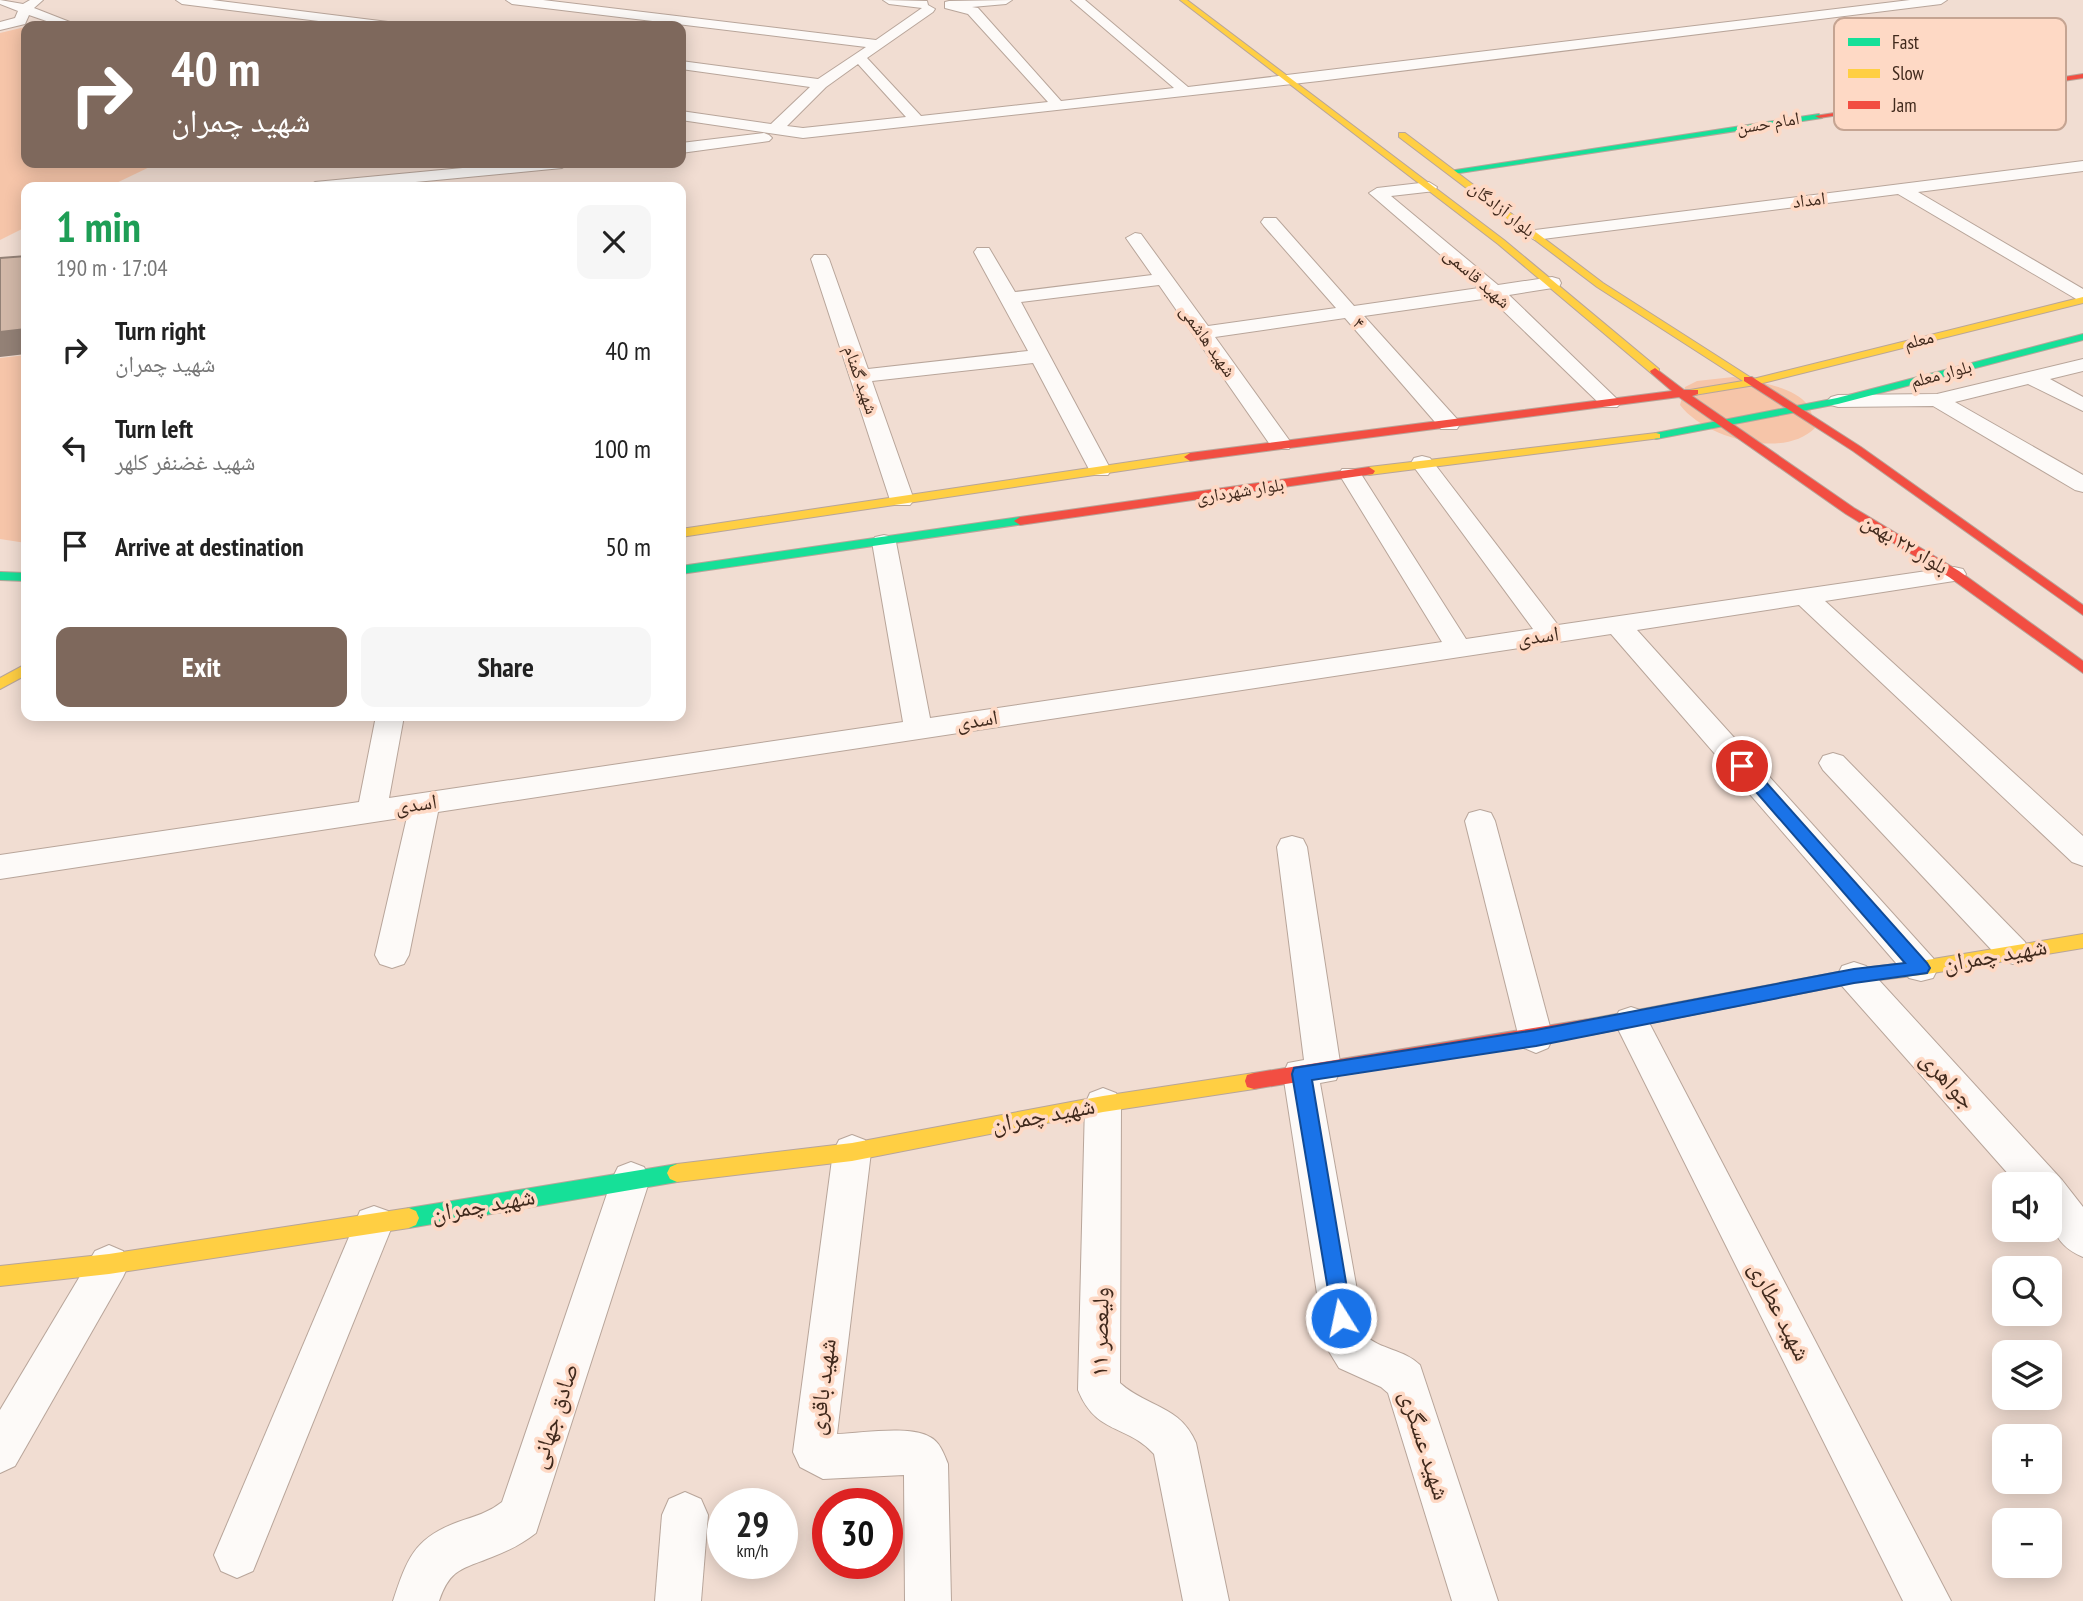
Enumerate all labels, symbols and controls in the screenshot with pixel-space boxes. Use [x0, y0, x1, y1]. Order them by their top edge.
legend [1834, 18, 2066, 130]
text: Fast [1892, 30, 1920, 54]
text: 40 m [171, 36, 260, 100]
icon: right [56, 49, 147, 140]
text: Slow [1892, 61, 1925, 85]
text: Jam [1891, 93, 1917, 117]
text: شهید چمران [171, 99, 311, 141]
street label: امام حسن [1735, 106, 1801, 140]
street label: بلوار آزادگان [1464, 175, 1540, 242]
street label: امداد [1791, 186, 1827, 213]
text: 1 min [56, 199, 141, 254]
button: close [577, 205, 651, 279]
street label: شهید قاسمی [1439, 242, 1516, 313]
text: 190 m · 17:04 [56, 253, 168, 282]
street label: شهید هاشمی [1175, 300, 1242, 381]
street label: ۴ [1348, 312, 1371, 333]
text: Turn right [115, 314, 206, 347]
street label: معلم [1902, 325, 1936, 355]
icon: right [56, 331, 94, 369]
text: 40 m [605, 334, 651, 367]
street label: شهید گمنام [838, 343, 884, 417]
text: شهید چمران [115, 349, 215, 378]
street label: بلوار معلم [1908, 354, 1974, 394]
text: Turn left [115, 412, 193, 445]
icon: left [56, 429, 94, 467]
text: 100 m [593, 432, 651, 465]
text: شهید غضنفر کلهر [115, 447, 255, 476]
street label: بلوار شهرداری [1194, 472, 1286, 509]
street label: بلوار ۲۲ بهمن [1857, 507, 1954, 580]
icon: arrive [56, 527, 94, 565]
text: Arrive at destination [115, 530, 304, 563]
text: 50 m [605, 530, 651, 563]
street label: اسدی [1515, 619, 1560, 652]
button: Exit [56, 627, 347, 707]
button: Share [361, 627, 651, 707]
street label: اسدی [954, 703, 1000, 736]
pin [1712, 736, 1772, 796]
icon: arrive [1723, 747, 1761, 785]
street label: اسدی [393, 787, 438, 820]
street label: شهید چمران [1941, 930, 2049, 979]
street label: جواهری [1914, 1044, 1983, 1116]
street label: شهید چمران [989, 1089, 1097, 1140]
map controls [1992, 1172, 2062, 1578]
button: sound [1992, 1172, 2062, 1242]
street label: شهید چمران [429, 1180, 537, 1229]
street label: شهید عطاری [1742, 1256, 1819, 1366]
button: search [1992, 1256, 2062, 1326]
position arrow [1304, 1281, 1378, 1355]
street label: ولیعصر ۱۱ [1083, 1287, 1116, 1377]
street label: شهید باقری [800, 1337, 843, 1437]
button: layers [1992, 1340, 2062, 1410]
street label: صادق جهانی [522, 1359, 585, 1472]
street label: شهید عسگری [1393, 1386, 1458, 1504]
button: + [1992, 1424, 2062, 1494]
speed limit sign: 30 [812, 1488, 903, 1579]
text: 29 [736, 1501, 769, 1547]
button: − [1992, 1508, 2062, 1578]
text: km/h [737, 1539, 768, 1562]

